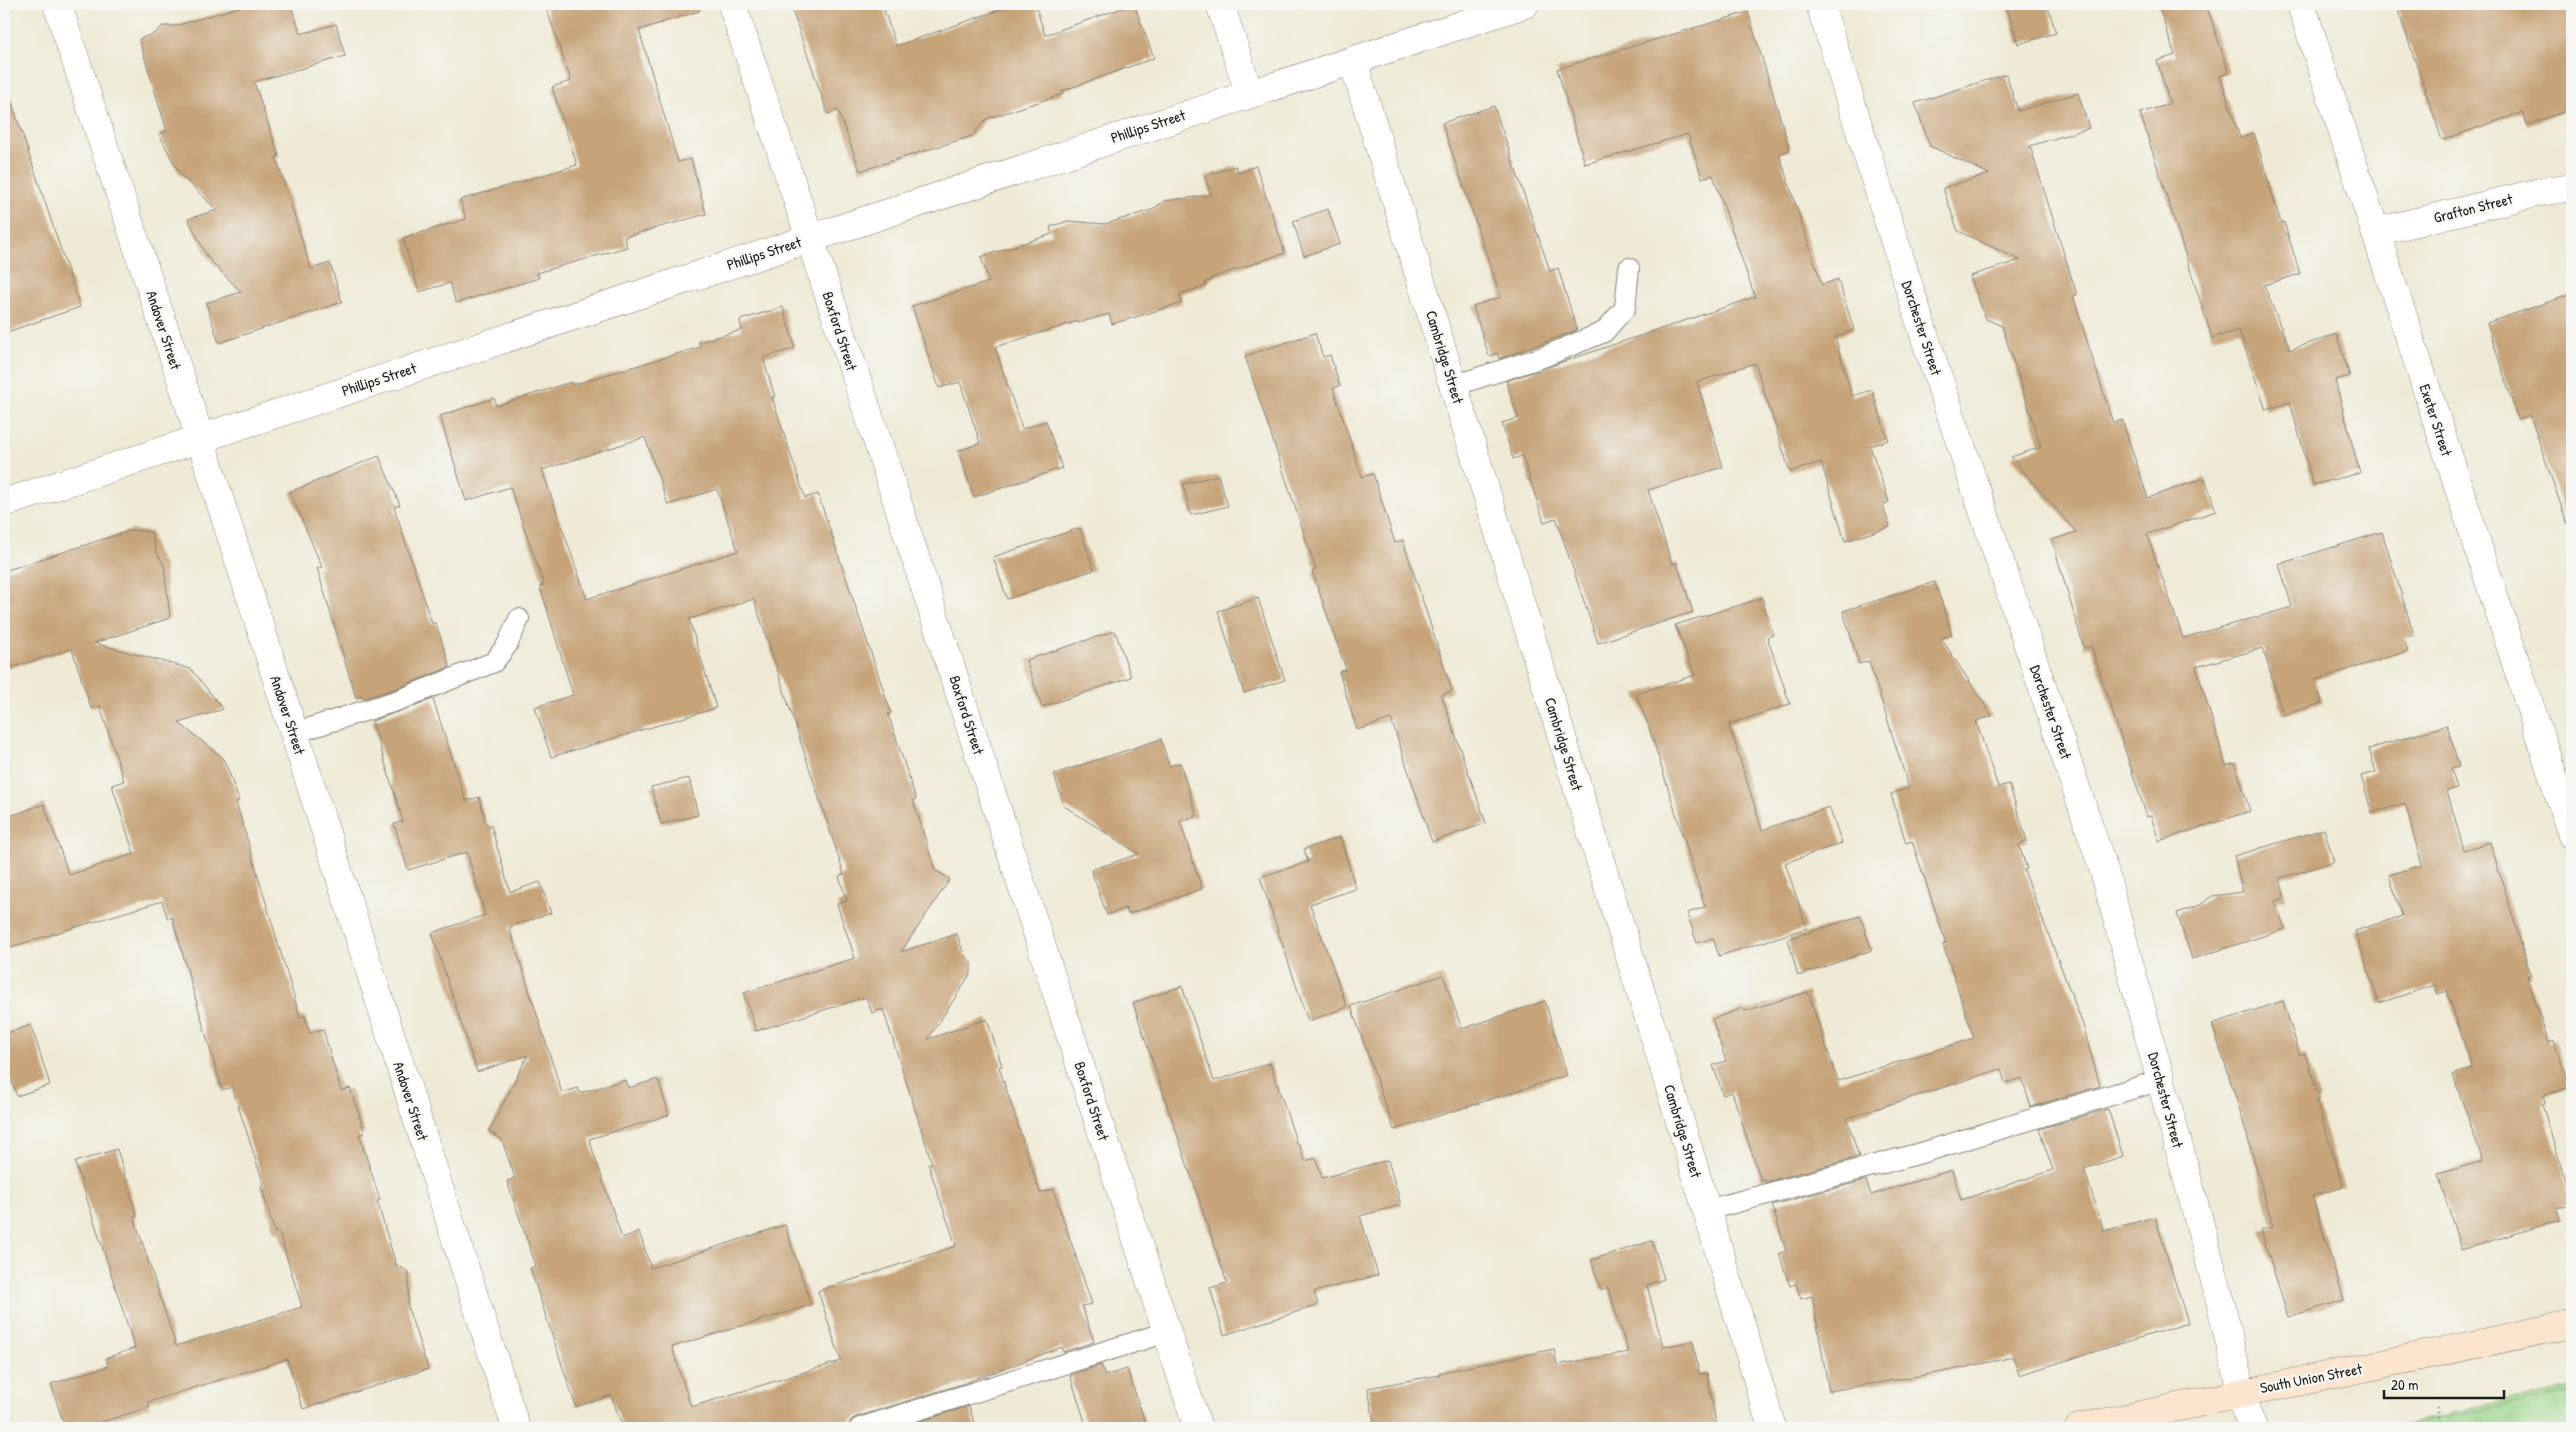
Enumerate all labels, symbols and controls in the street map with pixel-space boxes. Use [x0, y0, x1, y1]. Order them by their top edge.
street label: Phillips Street [1108, 104, 1189, 148]
street label: Grafton Street [2431, 188, 2515, 228]
street label: Phillips Street [724, 231, 805, 275]
street label: Dorchester Street [1897, 278, 1947, 379]
street label: Andover Street [141, 288, 187, 373]
street label: Boxford Street [817, 289, 863, 374]
street label: Cambridge Street [1421, 308, 1469, 407]
street label: Phillips Street [339, 357, 420, 401]
street label: Exeter Street [2414, 381, 2458, 460]
street label: Dorchester Street [2025, 662, 2077, 763]
street label: Andover Street [265, 673, 311, 758]
street label: Boxford Street [944, 673, 990, 758]
street label: Cambridge Street [1540, 695, 1588, 794]
street label: Dorchester Street [2143, 1050, 2189, 1151]
street label: Andover Street [388, 1059, 434, 1144]
street label: Boxford Street [1069, 1059, 1115, 1144]
street label: Cambridge Street [1659, 1082, 1707, 1181]
street label: South Union Street [2258, 1358, 2365, 1398]
scale bar [2384, 1367, 2504, 1399]
text: 20 m [2391, 1374, 2418, 1395]

